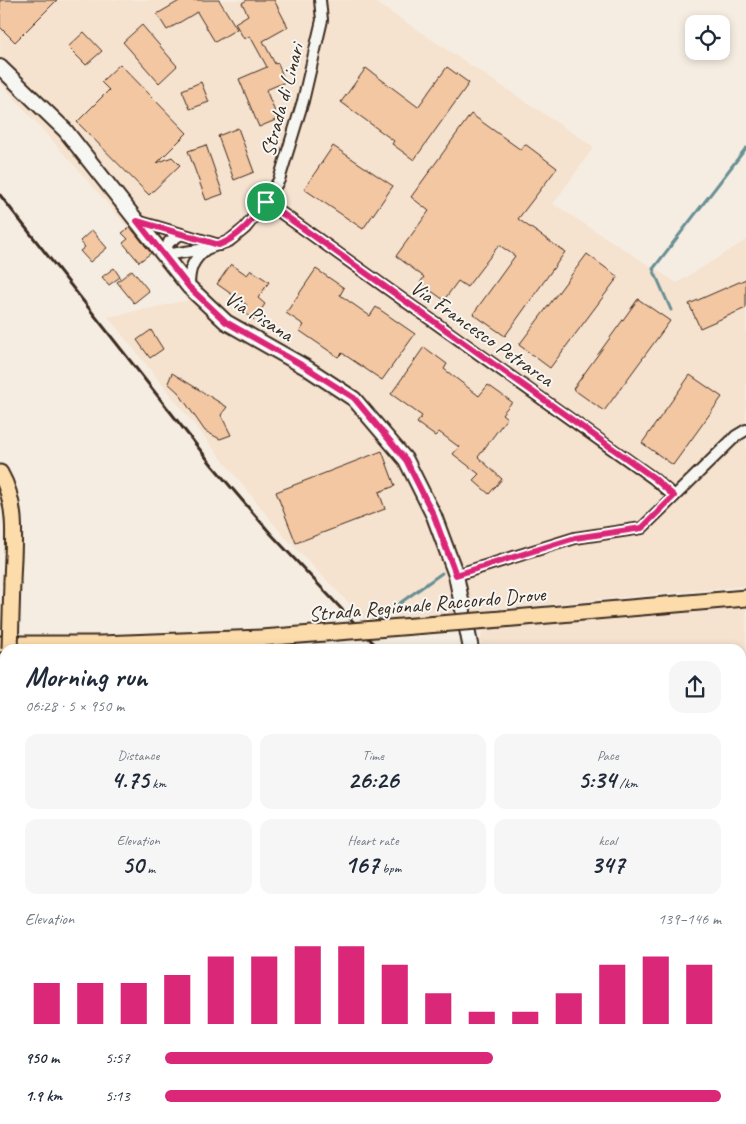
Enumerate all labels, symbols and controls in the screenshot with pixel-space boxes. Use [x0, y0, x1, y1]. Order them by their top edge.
map controls [685, 15, 730, 60]
button: locate [685, 15, 730, 60]
street label: Strada di Linari [254, 38, 310, 159]
pin [245, 181, 287, 223]
icon: arrive [252, 188, 280, 216]
street label: Via Francesco Petrarca [405, 274, 560, 393]
street label: Via Pisana [220, 285, 299, 348]
street label: Strada Regionale Raccordo Drove [308, 581, 548, 627]
text: Morning run [25, 659, 147, 694]
button: share [669, 661, 721, 713]
text: 06:28 · 5 × 950 m [25, 696, 124, 716]
text: Distance [117, 747, 159, 764]
text: Time [362, 747, 384, 764]
text: Pace [597, 747, 618, 764]
text: 4.75 [111, 764, 149, 796]
text: 26:26 [347, 764, 399, 796]
text: 5:34 [578, 764, 616, 796]
text: km [149, 775, 166, 792]
text: /km [616, 775, 638, 792]
text: Elevation [117, 832, 160, 849]
text: Heart rate [347, 832, 399, 849]
text: kcal [598, 832, 617, 849]
text: 50 [122, 849, 144, 881]
text: 167 [345, 849, 379, 881]
text: 347 [591, 849, 624, 881]
text: m [144, 860, 155, 877]
text: bpm [379, 860, 401, 877]
text: Elevation [25, 909, 74, 929]
text: 139–146 m [658, 909, 721, 929]
text: 950 m [25, 1048, 59, 1068]
text: 5:57 [105, 1048, 130, 1068]
text: 1.9 km [25, 1086, 62, 1106]
text: 5:13 [105, 1086, 130, 1106]

